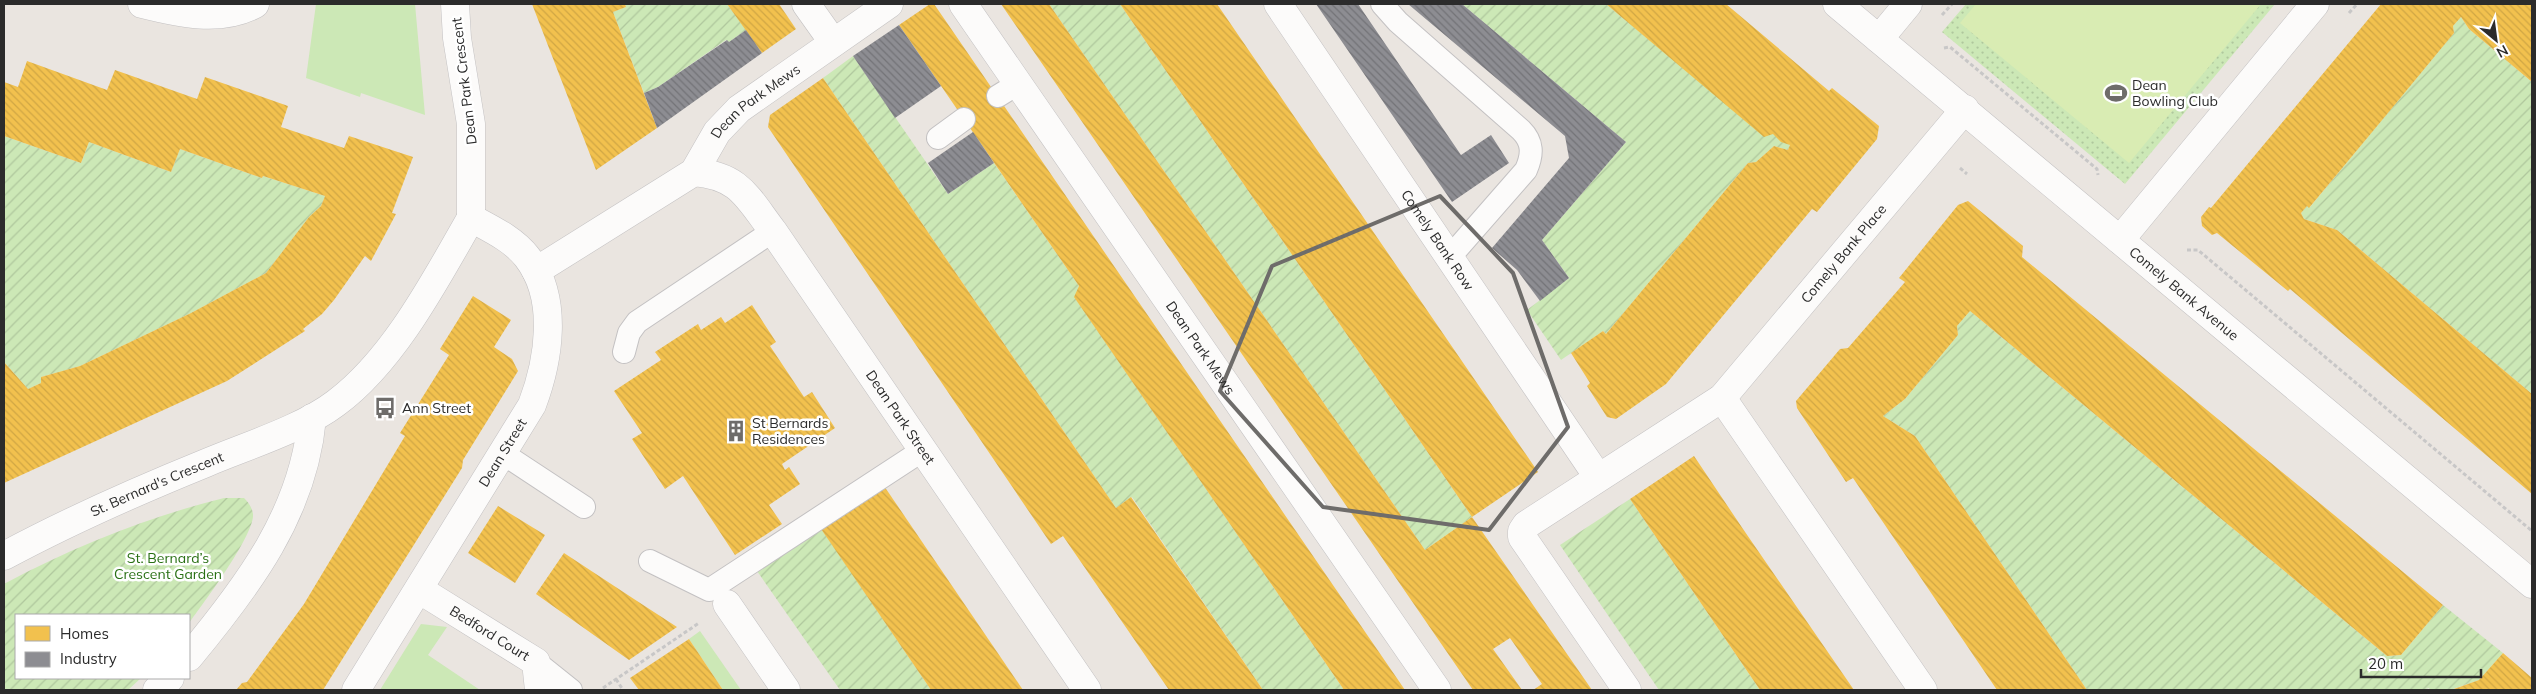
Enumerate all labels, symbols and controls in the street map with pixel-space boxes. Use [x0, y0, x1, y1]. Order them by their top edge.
north arrow [2471, 15, 2521, 65]
street label: Dean Park Crescent [447, 16, 481, 146]
text: N [2493, 41, 2511, 62]
street label: Dean Park Mews [706, 60, 804, 141]
place label: Dean Bowling Club [2132, 76, 2218, 110]
sports icon: Dean Bowling Club [2103, 80, 2129, 106]
street label: Comely Bank Row [1397, 186, 1478, 294]
street label: Comely Bank Place [1797, 200, 1890, 307]
street label: Comely Bank Avenue [2126, 243, 2243, 345]
street label: Dean Park Mews [1162, 298, 1239, 398]
street label: Dean Park Street [862, 367, 939, 468]
bus stop icon: Ann Street [372, 395, 398, 421]
place label: Ann Street [402, 399, 471, 417]
place label: St Bernards Residences [752, 414, 828, 448]
street label: Dean Street [475, 415, 531, 490]
building icon: St Bernards Residences [723, 418, 749, 444]
street label: St. Bernard's Crescent [87, 448, 226, 521]
park label: St. Bernard’s Crescent Garden [114, 549, 222, 583]
street label: Bedford Court [446, 602, 533, 665]
legend [15, 614, 190, 679]
text: Homes [60, 624, 109, 643]
scale bar [2361, 646, 2481, 678]
text: Industry [60, 649, 117, 668]
text: 20 m [2368, 654, 2403, 673]

